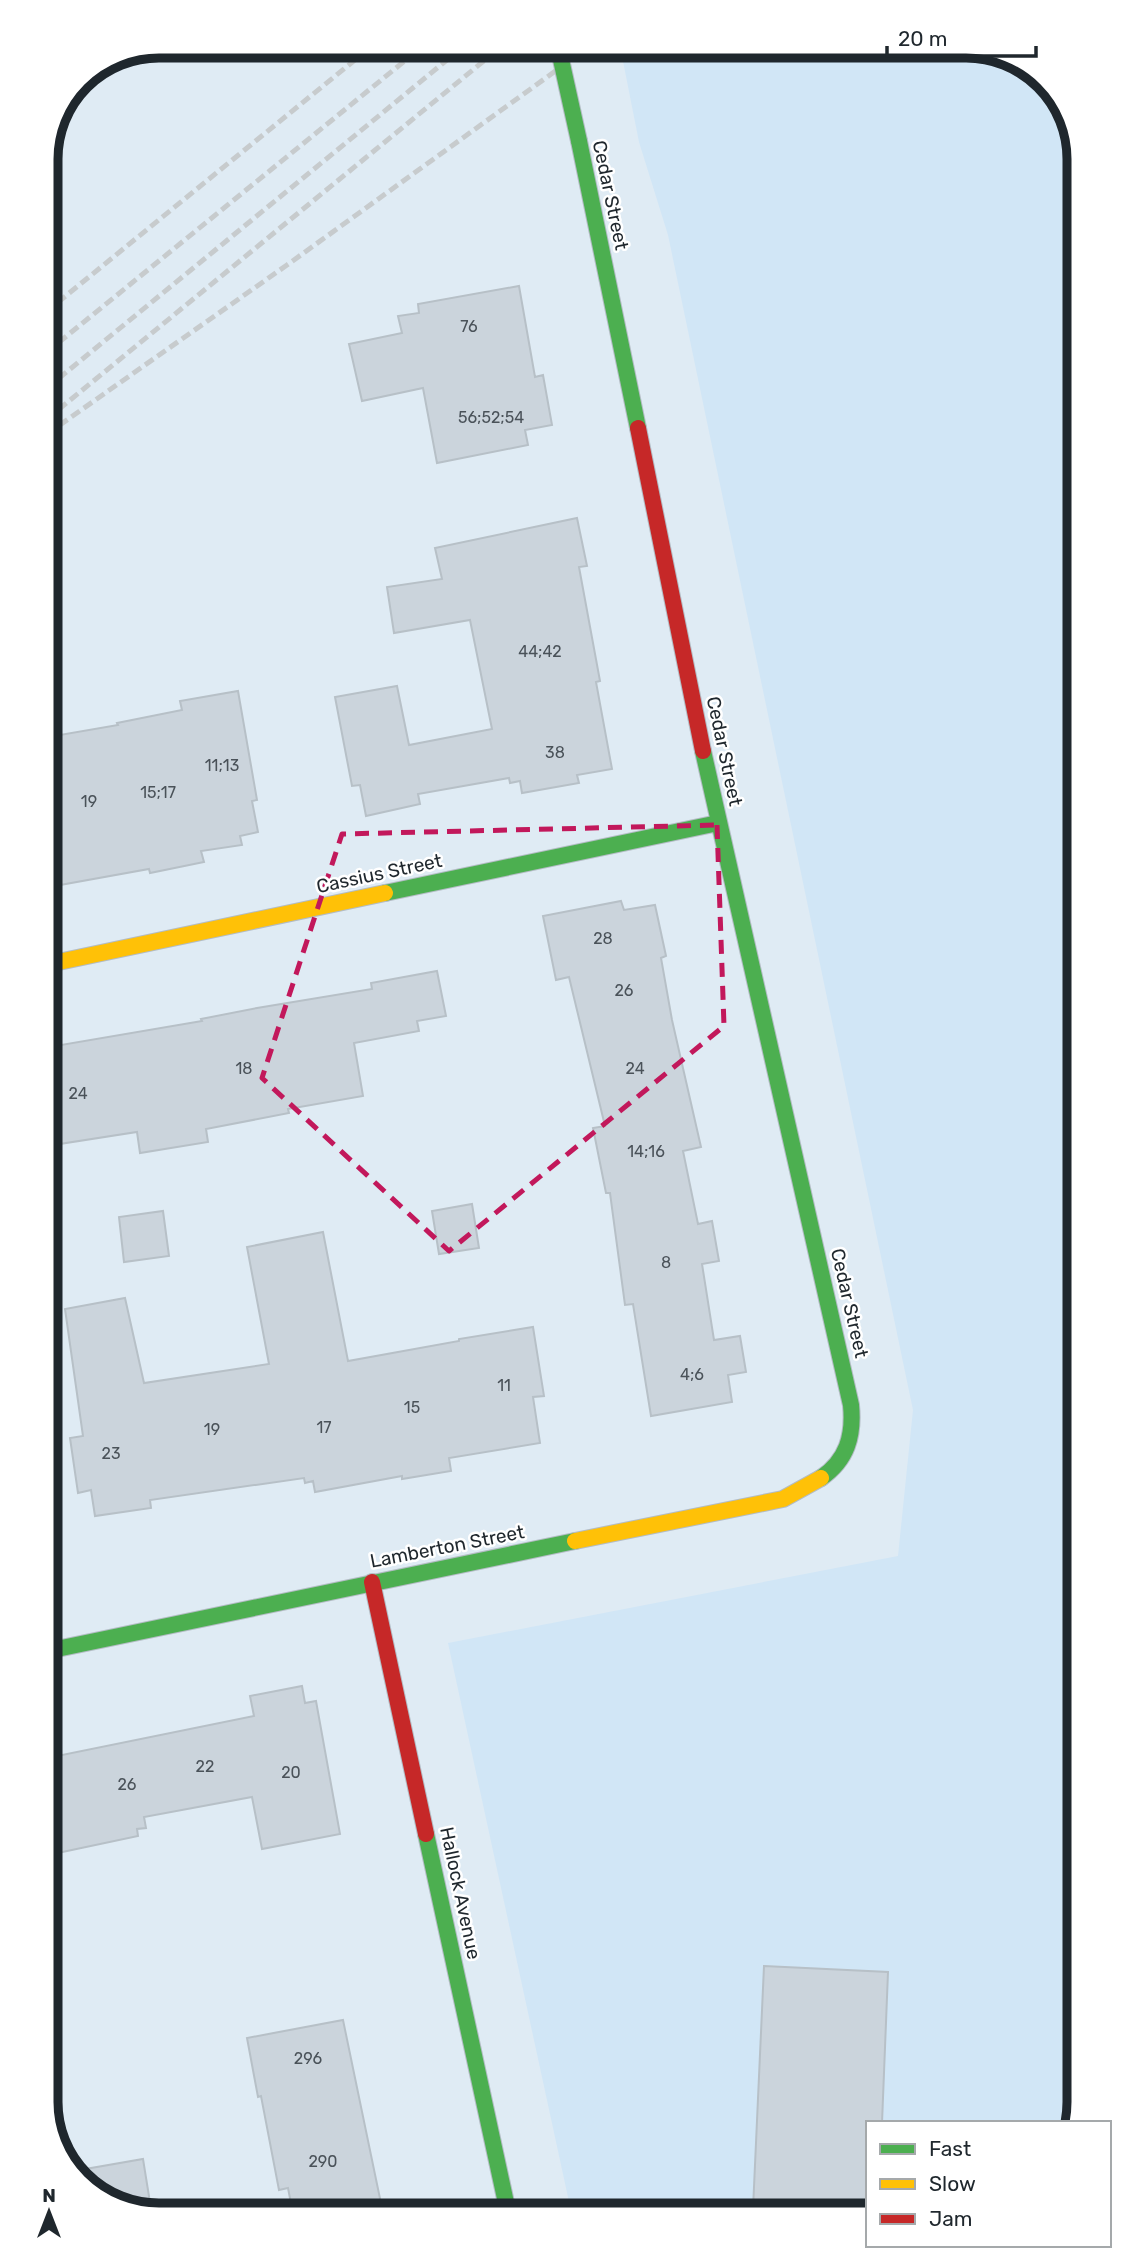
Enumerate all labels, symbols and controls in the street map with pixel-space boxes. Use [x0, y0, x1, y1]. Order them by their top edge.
scale bar [887, 14, 1036, 58]
text: 20 m [898, 26, 947, 51]
street label: Cedar Street [588, 138, 633, 253]
house number: 76 [460, 317, 478, 336]
house number: 56;52;54 [458, 408, 524, 427]
house number: 44;42 [518, 642, 562, 661]
street label: Cedar Street [702, 694, 747, 809]
house number: 38 [545, 743, 565, 762]
house number: 11;13 [205, 756, 239, 775]
house number: 15;17 [140, 783, 176, 802]
house number: 19 [81, 792, 97, 811]
street label: Cassius Street [314, 849, 445, 898]
house number: 28 [593, 929, 613, 948]
house number: 26 [614, 981, 634, 1000]
house number: 18 [235, 1059, 253, 1078]
house number: 24 [625, 1059, 645, 1078]
house number: 24 [68, 1084, 88, 1103]
house number: 14;16 [627, 1142, 665, 1161]
street label: Cedar Street [826, 1246, 873, 1361]
house number: 8 [661, 1253, 671, 1272]
house number: 4;6 [680, 1365, 704, 1384]
house number: 11 [497, 1376, 511, 1395]
house number: 15 [404, 1398, 420, 1417]
house number: 17 [316, 1418, 332, 1437]
house number: 19 [204, 1420, 220, 1439]
house number: 23 [101, 1444, 121, 1463]
street label: Lamberton Street [368, 1520, 527, 1573]
house number: 22 [196, 1757, 214, 1776]
house number: 20 [281, 1763, 301, 1782]
house number: 26 [117, 1775, 137, 1794]
street label: Hallock Avenue [435, 1825, 486, 1962]
house number: 296 [294, 2049, 323, 2068]
legend [866, 2121, 1111, 2247]
text: Fast [929, 2136, 971, 2161]
house number: 290 [308, 2152, 338, 2171]
text: Slow [929, 2171, 976, 2196]
north arrow [14, 2177, 84, 2247]
text: N [42, 2184, 56, 2207]
text: Jam [929, 2206, 973, 2231]

